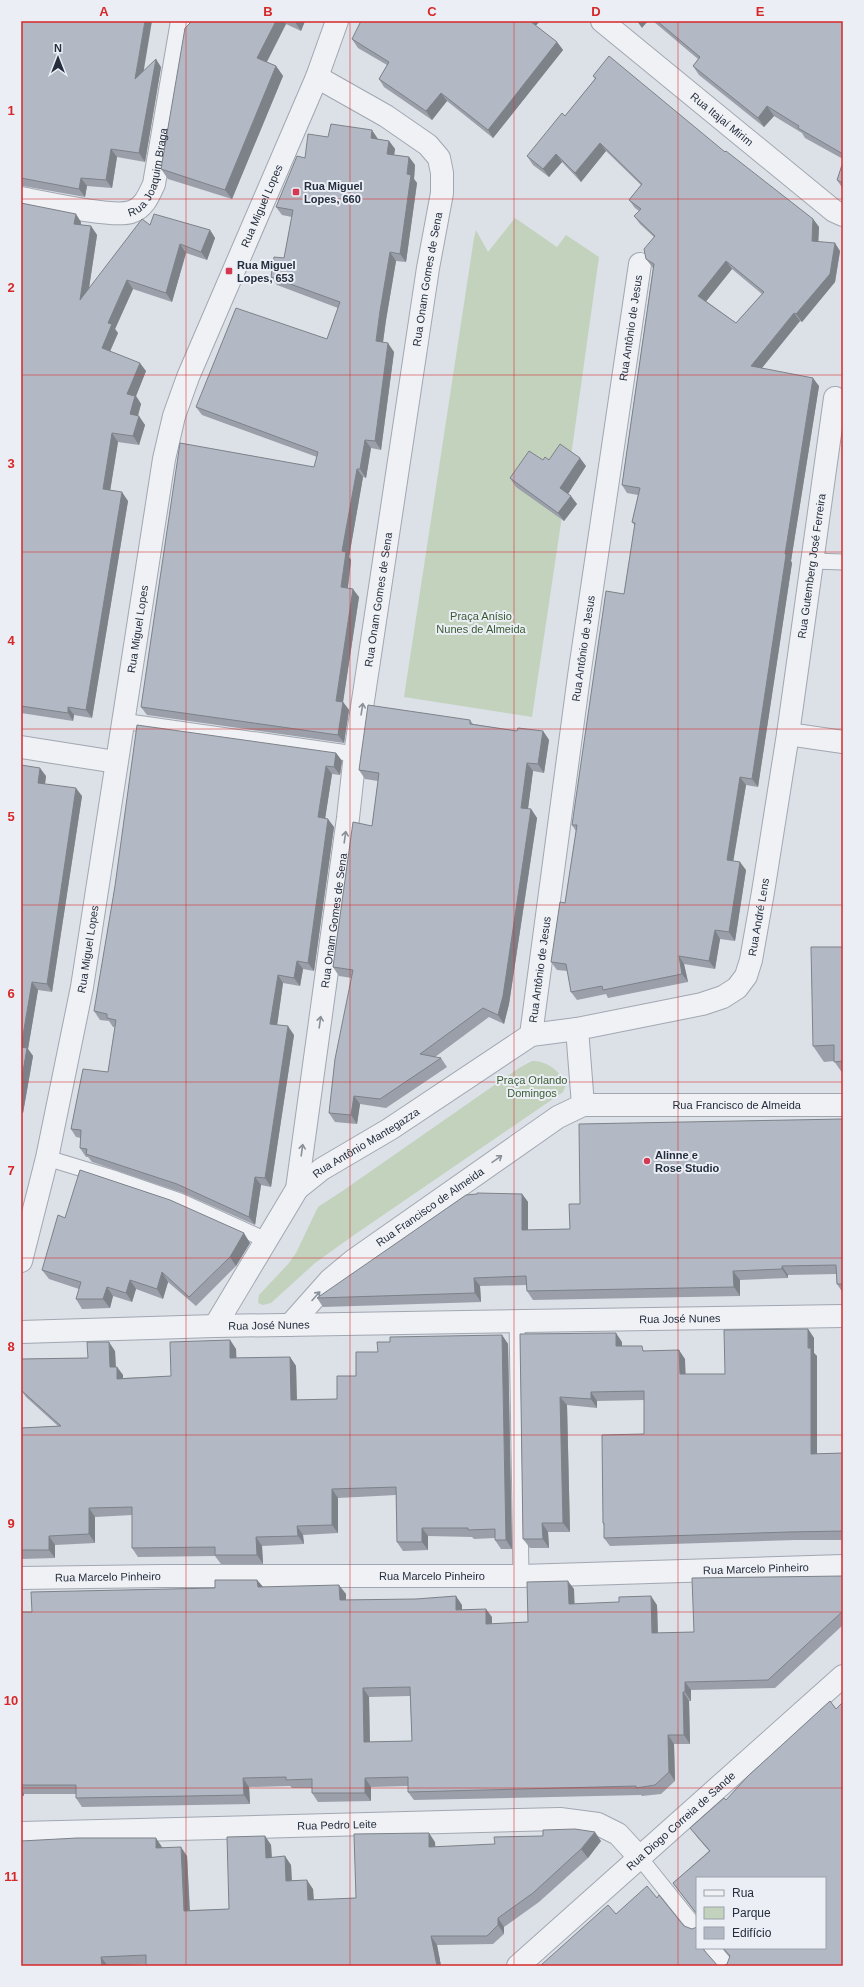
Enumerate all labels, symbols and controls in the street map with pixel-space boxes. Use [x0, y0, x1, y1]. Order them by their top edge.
text: A [99, 4, 109, 19]
text: B [263, 4, 273, 19]
text: C [427, 4, 437, 19]
text: D [591, 4, 601, 19]
text: E [756, 4, 765, 19]
north arrow [38, 38, 78, 78]
text: N [54, 42, 62, 54]
street label: Rua Itajaí Mirim [688, 90, 756, 148]
text: 1 [7, 103, 15, 118]
street label: Rua Joaquim Braga [126, 126, 170, 219]
street label: Rua Miguel Lopes [239, 162, 285, 249]
place label: Rua Miguel Lopes, 660 [304, 180, 363, 205]
marker: Rua Miguel Lopes, 660 [291, 187, 301, 197]
street label: Rua Onam Gomes de Sena [410, 210, 444, 347]
place label: Rua Miguel Lopes, 653 [237, 259, 296, 284]
marker: Rua Miguel Lopes, 653 [224, 266, 234, 276]
street label: Rua Antônio de Jesus [617, 274, 644, 382]
text: 2 [7, 280, 15, 295]
text: 3 [7, 456, 15, 471]
street label: Rua Gutemberg José Ferreira [795, 492, 828, 639]
street label: Rua Onam Gomes de Sena [362, 531, 394, 668]
street label: Rua Miguel Lopes [125, 584, 150, 674]
street label: Rua Antônio de Jesus [570, 594, 597, 702]
park label: Praça Anísio Nunes de Almeida [436, 610, 527, 635]
text: 4 [7, 633, 15, 648]
one-way arrow [358, 702, 366, 715]
text: 5 [7, 809, 15, 824]
one-way arrow [341, 831, 349, 844]
street label: Rua Onam Gomes de Sena [319, 852, 349, 989]
street label: Rua André Lens [746, 877, 771, 957]
street label: Rua Miguel Lopes [75, 904, 101, 994]
street label: Rua Antônio de Jesus [527, 915, 553, 1023]
text: 6 [7, 986, 15, 1001]
one-way arrow [316, 1016, 324, 1029]
park label: Praça Orlando Domingos [497, 1074, 567, 1099]
street label: Rua Francisco de Almeida [672, 1099, 802, 1111]
street label: Rua Antônio Mantegazza [310, 1105, 422, 1180]
one-way arrow [298, 1144, 306, 1157]
place label: Alinne e Rose Studio [655, 1149, 719, 1174]
one-way arrow [492, 1155, 503, 1163]
marker: Alinne e Rose Studio [642, 1156, 652, 1166]
text: 7 [7, 1163, 15, 1178]
street label: Rua Francisco de Almeida [374, 1165, 487, 1249]
one-way arrow [311, 1292, 320, 1302]
street label: Rua José Nunes [639, 1312, 721, 1325]
street label: Rua José Nunes [228, 1318, 310, 1332]
text: 8 [7, 1339, 15, 1354]
text: 9 [7, 1516, 15, 1531]
street label: Rua Marcelo Pinheiro [703, 1561, 809, 1576]
street label: Rua Marcelo Pinheiro [55, 1570, 161, 1584]
street label: Rua Marcelo Pinheiro [379, 1570, 485, 1582]
text: 10 [4, 1693, 18, 1708]
street label: Rua Diogo Correia de Sande [624, 1769, 737, 1872]
street label: Rua Pedro Leite [297, 1818, 377, 1832]
text: 11 [4, 1869, 18, 1884]
legend [696, 1877, 826, 1949]
text: Rua [732, 1886, 754, 1900]
text: Parque [732, 1906, 771, 1920]
text: Edifício [732, 1926, 772, 1940]

